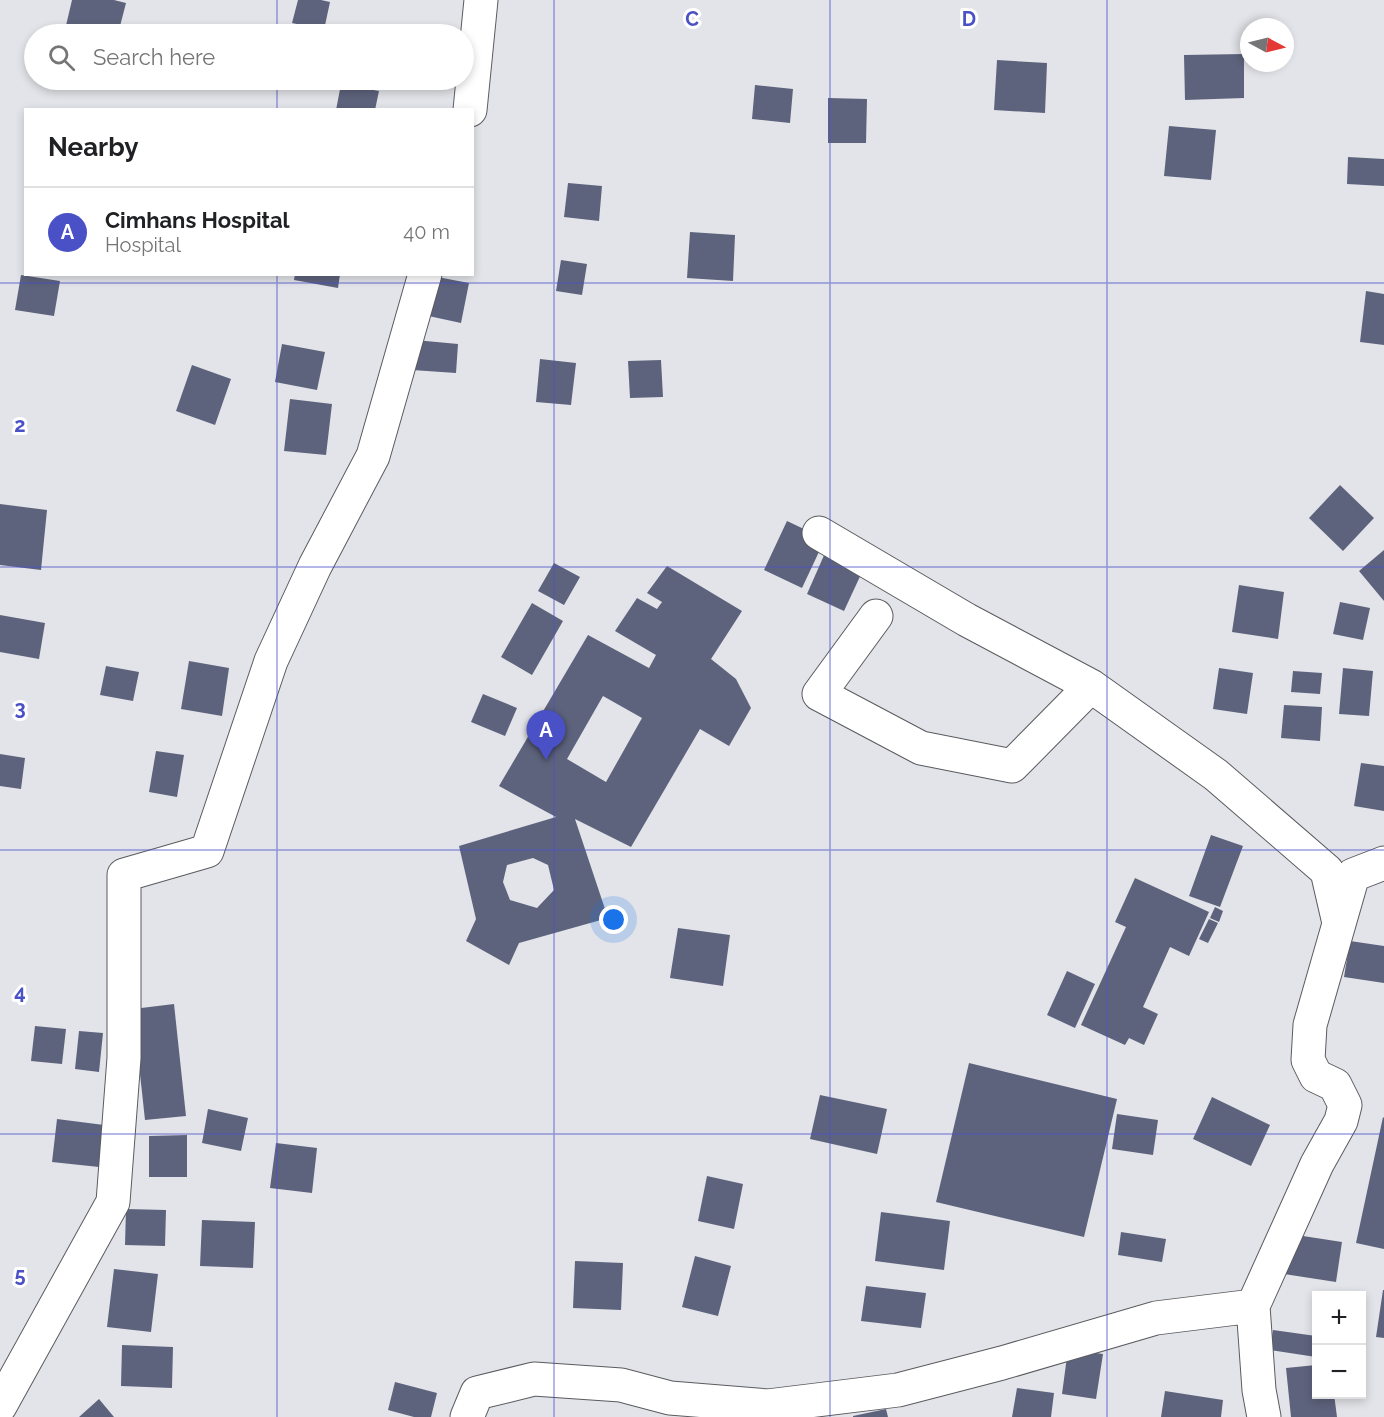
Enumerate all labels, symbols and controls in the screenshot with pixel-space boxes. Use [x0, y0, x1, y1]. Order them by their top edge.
text: C [685, 7, 699, 31]
text: D [962, 7, 976, 31]
north arrow [1240, 18, 1294, 72]
search box [24, 24, 474, 90]
icon: search [45, 41, 78, 74]
text: Search here [93, 44, 215, 70]
text: Nearby [48, 132, 138, 162]
text: Cimhans Hospital [105, 207, 290, 233]
text: A [61, 220, 74, 244]
text: 40 m [403, 220, 450, 244]
text: Hospital [105, 233, 181, 257]
text: 2 [14, 413, 26, 437]
text: 3 [14, 696, 26, 720]
pin: A [526, 710, 566, 760]
your location [599, 905, 628, 934]
text: 4 [14, 980, 26, 1004]
text: 5 [14, 1263, 26, 1287]
map controls [1312, 1291, 1366, 1399]
button: + [1312, 1291, 1366, 1345]
button: − [1312, 1345, 1366, 1399]

